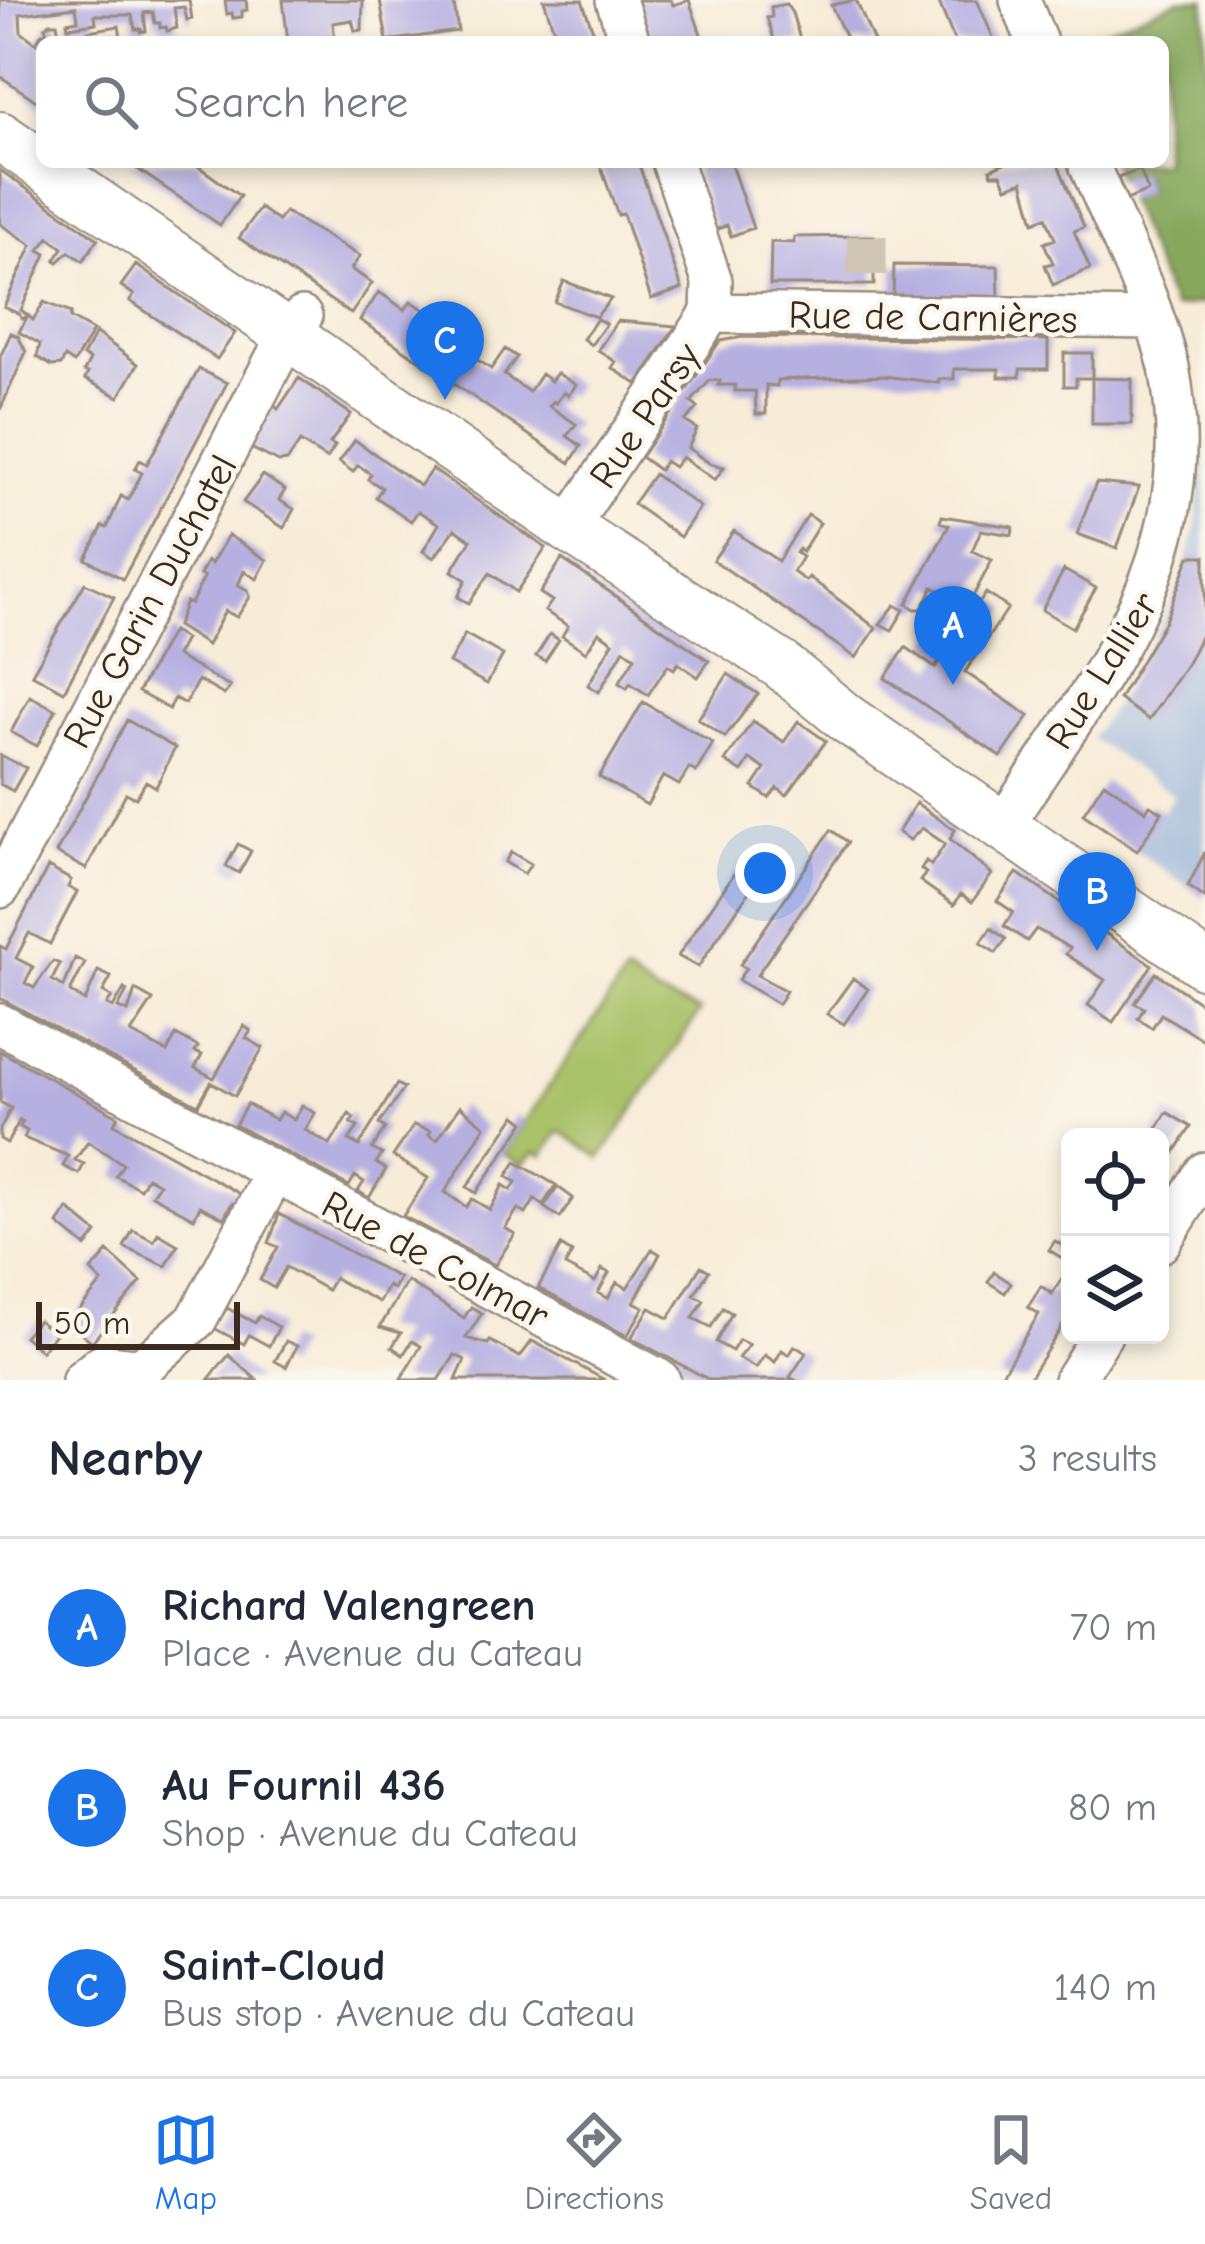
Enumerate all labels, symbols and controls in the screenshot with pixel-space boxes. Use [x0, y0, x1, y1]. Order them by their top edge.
search box [36, 36, 1169, 168]
icon: search [78, 69, 144, 135]
text: Search here [174, 76, 408, 128]
street label: Rue de Carnières [788, 292, 1078, 343]
pin: C [406, 301, 484, 400]
street label: Rue Parsy [580, 334, 710, 497]
street label: Rue Garin Duchatel [54, 448, 247, 756]
street label: Rue Lallier [1037, 584, 1168, 757]
pin: A [914, 586, 992, 685]
your location [735, 843, 795, 903]
pin: B [1058, 852, 1136, 951]
map controls [1061, 1128, 1169, 1344]
button: locate [1061, 1128, 1169, 1236]
street label: Rue de Colmar [314, 1182, 557, 1339]
button: layers [1061, 1236, 1169, 1344]
scale bar [36, 1296, 240, 1349]
text: 50 m [54, 1304, 130, 1342]
text: Nearby [48, 1429, 202, 1488]
text: 3 results [1018, 1436, 1157, 1481]
text: Richard Valengreen [162, 1579, 536, 1631]
text: A [76, 1605, 98, 1650]
text: 70 m [1070, 1605, 1157, 1650]
text: Place · Avenue du Cateau [162, 1631, 583, 1676]
text: Au Fournil 436 [162, 1759, 446, 1811]
text: B [75, 1785, 99, 1830]
text: 80 m [1068, 1785, 1157, 1830]
text: Shop · Avenue du Cateau [162, 1811, 578, 1856]
text: Saint-Cloud [162, 1939, 386, 1991]
text: C [75, 1965, 99, 2010]
text: 140 m [1054, 1965, 1157, 2010]
text: Bus stop · Avenue du Cateau [162, 1991, 635, 2036]
tab: Map [153, 2107, 219, 2217]
tab: Directions [525, 2107, 664, 2217]
tab: Saved [970, 2107, 1052, 2217]

